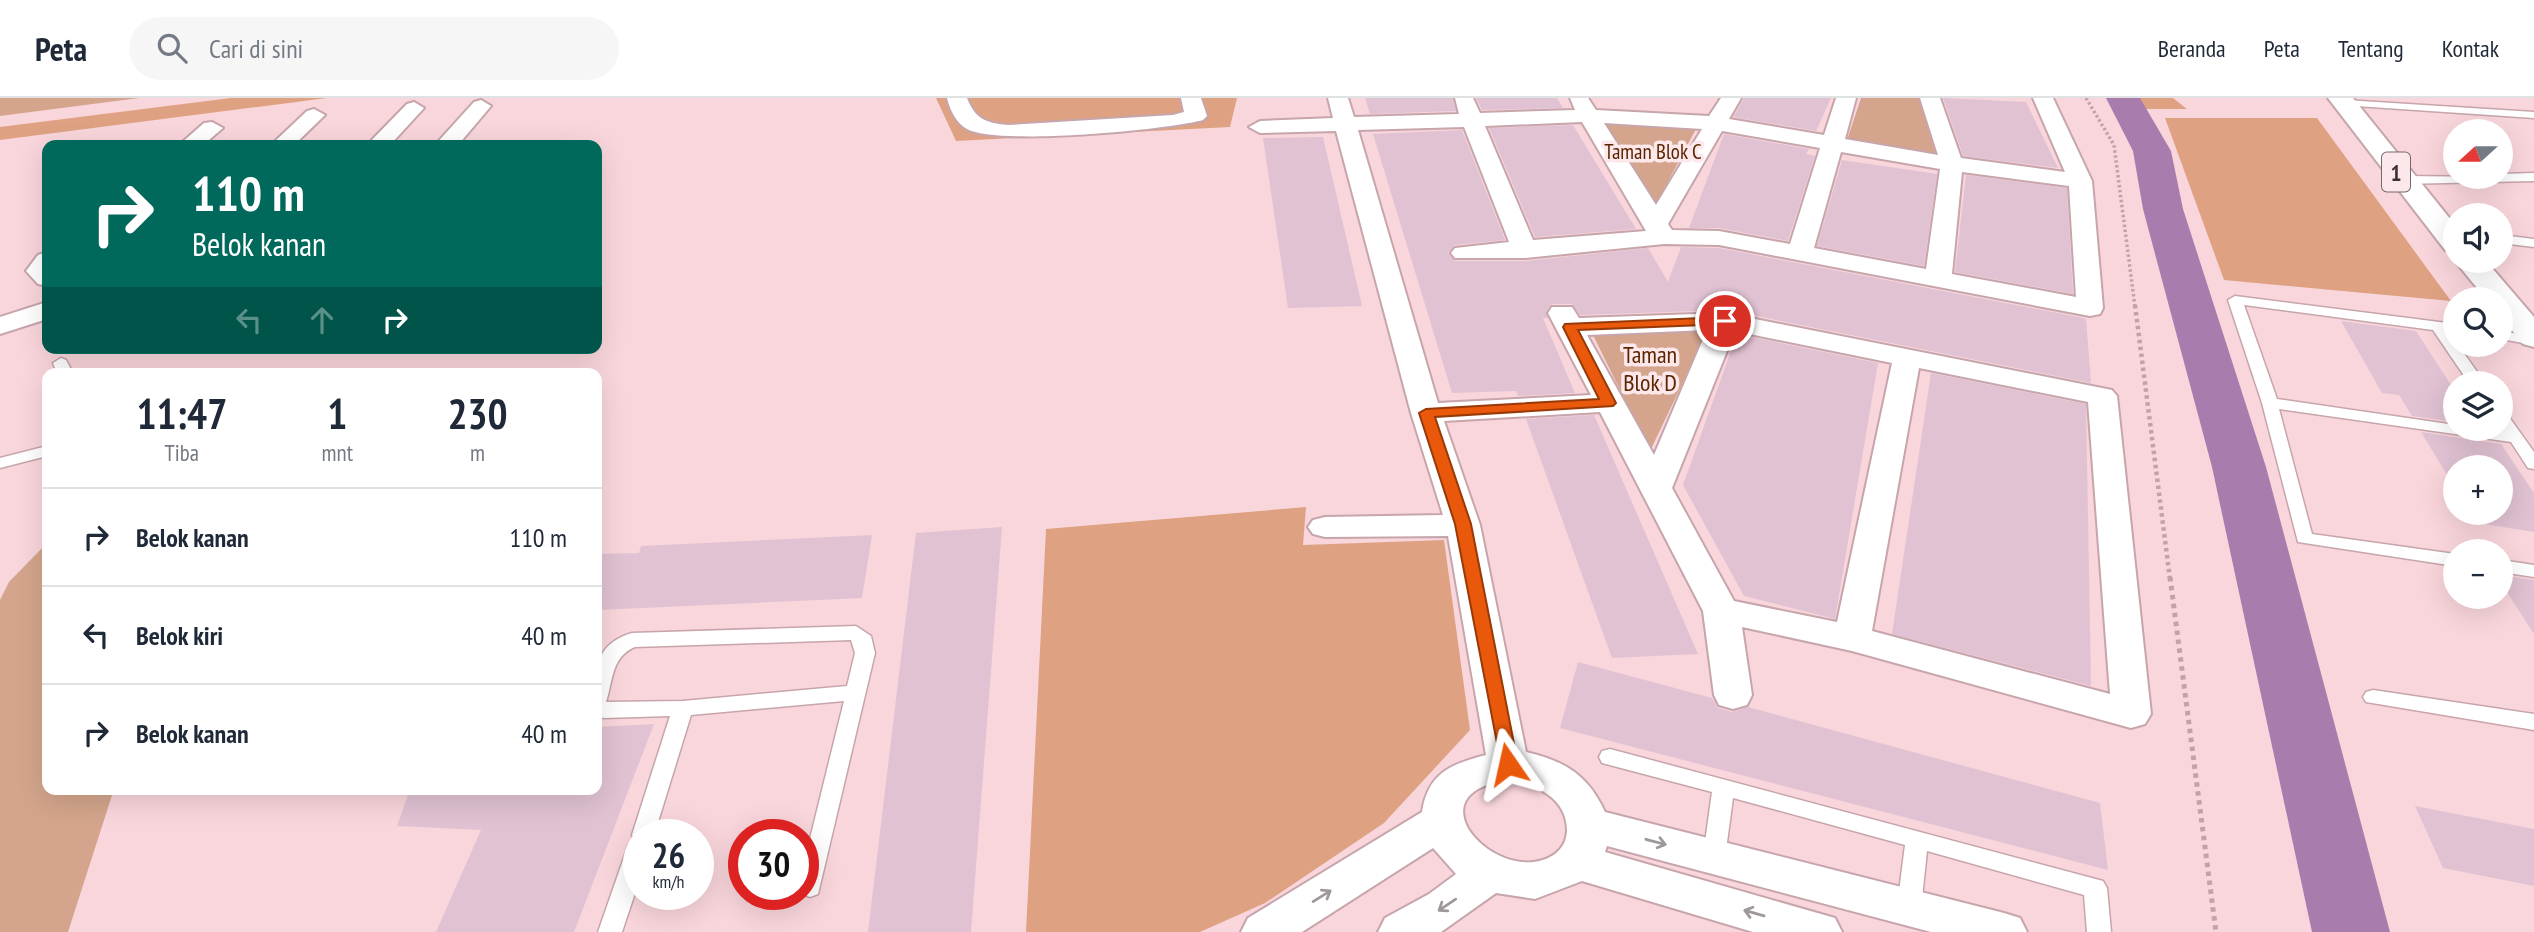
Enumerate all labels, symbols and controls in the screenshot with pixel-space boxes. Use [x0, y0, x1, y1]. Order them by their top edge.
search box [129, 17, 619, 80]
text: Peta [35, 27, 87, 70]
icon: search [153, 29, 191, 67]
text: Cari di sini [209, 32, 303, 65]
text: Beranda [2158, 33, 2226, 64]
text: Peta [2264, 33, 2300, 64]
text: Tentang [2338, 33, 2404, 64]
text: Kontak [2442, 33, 2499, 64]
north arrow [2443, 119, 2513, 189]
map controls [2443, 119, 2513, 609]
park label: Taman Blok C [1604, 138, 1702, 165]
road number: 1 [2382, 152, 2410, 192]
text: 110 m [192, 161, 305, 225]
icon: right [77, 168, 168, 259]
button: sound [2443, 203, 2513, 273]
text: Belok kanan [192, 223, 326, 265]
button: search [2443, 287, 2513, 357]
pin [1695, 291, 1755, 351]
icon: left [230, 301, 268, 339]
icon: ahead [303, 301, 341, 339]
icon: right [376, 301, 414, 339]
icon: arrive [1706, 302, 1744, 340]
park label: Taman Blok D [1623, 339, 1677, 398]
button: layers [2443, 371, 2513, 441]
text: 11:47 [136, 386, 227, 441]
text: 1 [327, 386, 347, 441]
text: 230 [447, 386, 508, 441]
text: Tiba [165, 438, 199, 467]
text: mnt [322, 438, 353, 467]
text: m [470, 438, 485, 467]
button: + [2443, 455, 2513, 525]
icon: right [77, 518, 115, 556]
text: Belok kanan [136, 521, 249, 554]
text: 110 m [509, 521, 567, 554]
button: − [2443, 539, 2513, 609]
icon: left [77, 616, 115, 654]
text: Belok kiri [136, 619, 223, 652]
text: 40 m [521, 619, 567, 652]
icon: right [77, 714, 115, 752]
text: Belok kanan [136, 717, 249, 750]
text: 40 m [521, 717, 567, 750]
position arrow [1471, 727, 1545, 801]
speed limit sign: 30 [728, 819, 819, 910]
text: 26 [652, 832, 685, 878]
one-way arrow [1644, 836, 1667, 849]
text: km/h [653, 870, 684, 893]
one-way arrow [1312, 888, 1332, 902]
one-way arrow [1438, 898, 1457, 912]
one-way arrow [1743, 906, 1765, 919]

